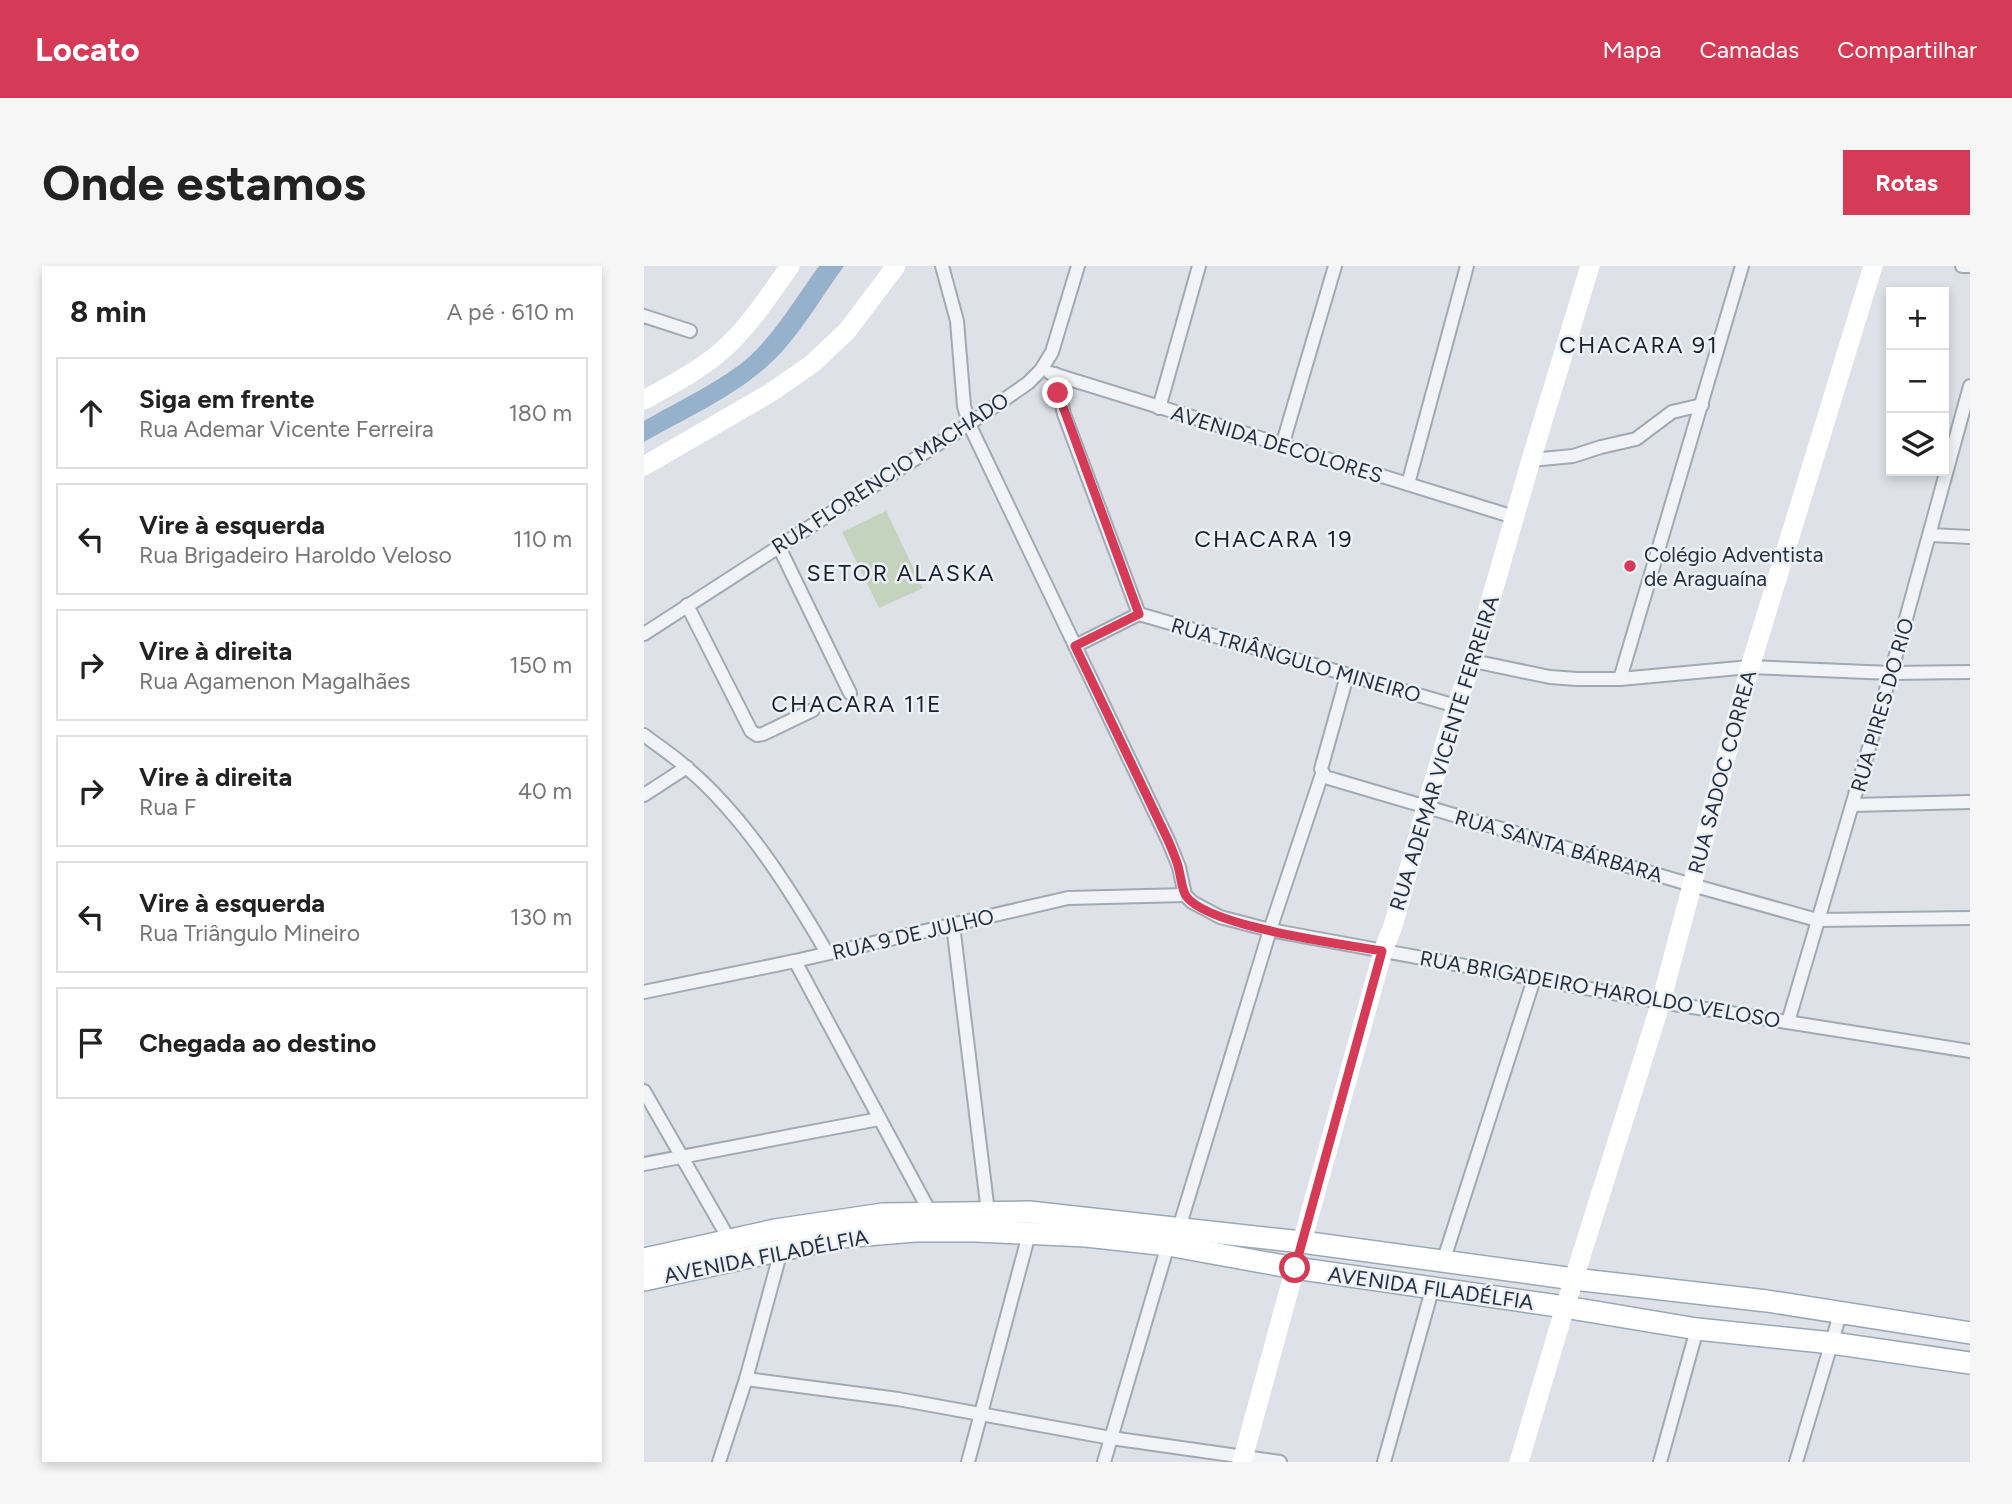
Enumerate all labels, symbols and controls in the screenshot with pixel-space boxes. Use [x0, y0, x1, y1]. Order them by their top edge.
text: Locato [35, 30, 140, 69]
text: Mapa [1602, 35, 1661, 64]
text: Camadas [1699, 35, 1799, 64]
text: Compartilhar [1837, 35, 1977, 64]
button: Rotas [1843, 150, 1970, 215]
text: Onde estamos [42, 153, 366, 212]
map controls [1886, 287, 1949, 476]
button: + [1886, 287, 1949, 350]
text: 8 min [70, 293, 147, 330]
text: A pé · 610 m [447, 298, 574, 326]
district label: CHACARA 91 [1559, 331, 1719, 359]
button: − [1886, 350, 1949, 413]
route end [1042, 377, 1073, 408]
text: Siga em frente [139, 383, 314, 415]
street label: RUA FLORENCIO MACHADO [767, 387, 1013, 559]
icon: ahead [72, 394, 110, 432]
text: 180 m [508, 399, 572, 427]
street label: AVENIDA DECOLORES [1168, 400, 1386, 488]
button: layers [1886, 413, 1949, 476]
text: Rua Ademar Vicente Ferreira [139, 415, 434, 443]
text: Vire à esquerda [139, 509, 325, 541]
icon: left [72, 520, 110, 558]
text: 110 m [513, 525, 572, 553]
district label: CHACARA 19 [1194, 525, 1354, 553]
text: Rua Brigadeiro Haroldo Veloso [139, 541, 452, 569]
place label: Colégio Adventista de Araguaína [1644, 542, 1823, 591]
marker: Colégio Adventista de Araguaína [1622, 558, 1638, 574]
district label: SETOR ALASKA [806, 559, 996, 587]
street label: RUA ADEMAR VICENTE FERREIRA [1384, 593, 1504, 913]
street label: RUA TRIÂNGULO MINEIRO [1168, 612, 1424, 708]
street label: RUA PIRES DO RIO [1845, 615, 1919, 795]
text: Vire à direita [139, 635, 292, 667]
icon: right [72, 646, 110, 684]
text: 150 m [509, 651, 572, 679]
text: Rua Agamenon Magalhães [139, 667, 410, 695]
street label: RUA SADOC CORREA [1683, 667, 1761, 877]
district label: CHACARA 11E [771, 690, 943, 718]
text: Vire à direita [139, 761, 292, 793]
icon: right [72, 772, 110, 810]
text: 40 m [518, 777, 572, 805]
text: Rua F [139, 793, 196, 821]
street label: RUA SANTA BÁRBARA [1452, 804, 1666, 888]
text: Vire à esquerda [139, 887, 325, 919]
icon: left [72, 898, 110, 936]
text: 130 m [510, 903, 572, 931]
street label: RUA 9 DE JULHO [830, 903, 996, 965]
text: Rua Triângulo Mineiro [139, 919, 360, 947]
street label: RUA BRIGADEIRO HAROLDO VELOSO [1418, 945, 1782, 1033]
icon: arrive [72, 1024, 110, 1062]
text: Chegada ao destino [139, 1027, 376, 1059]
street label: AVENIDA FILADÉLFIA [662, 1224, 870, 1288]
route start [1279, 1252, 1310, 1283]
street label: AVENIDA FILADÉLFIA [1327, 1261, 1535, 1315]

